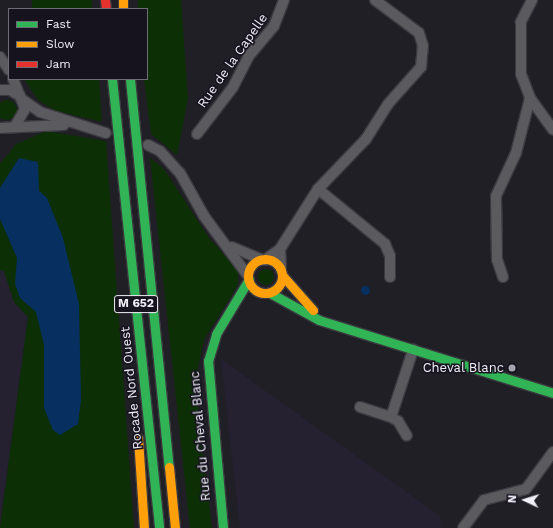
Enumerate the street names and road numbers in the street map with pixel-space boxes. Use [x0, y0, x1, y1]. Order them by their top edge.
street label: Rue de la Capelle [195, 11, 271, 111]
road number: M 652 [114, 294, 158, 314]
street label: Rocade Nord Ouest [118, 326, 146, 450]
street label: Rue du Cheval Blanc [188, 370, 214, 502]

